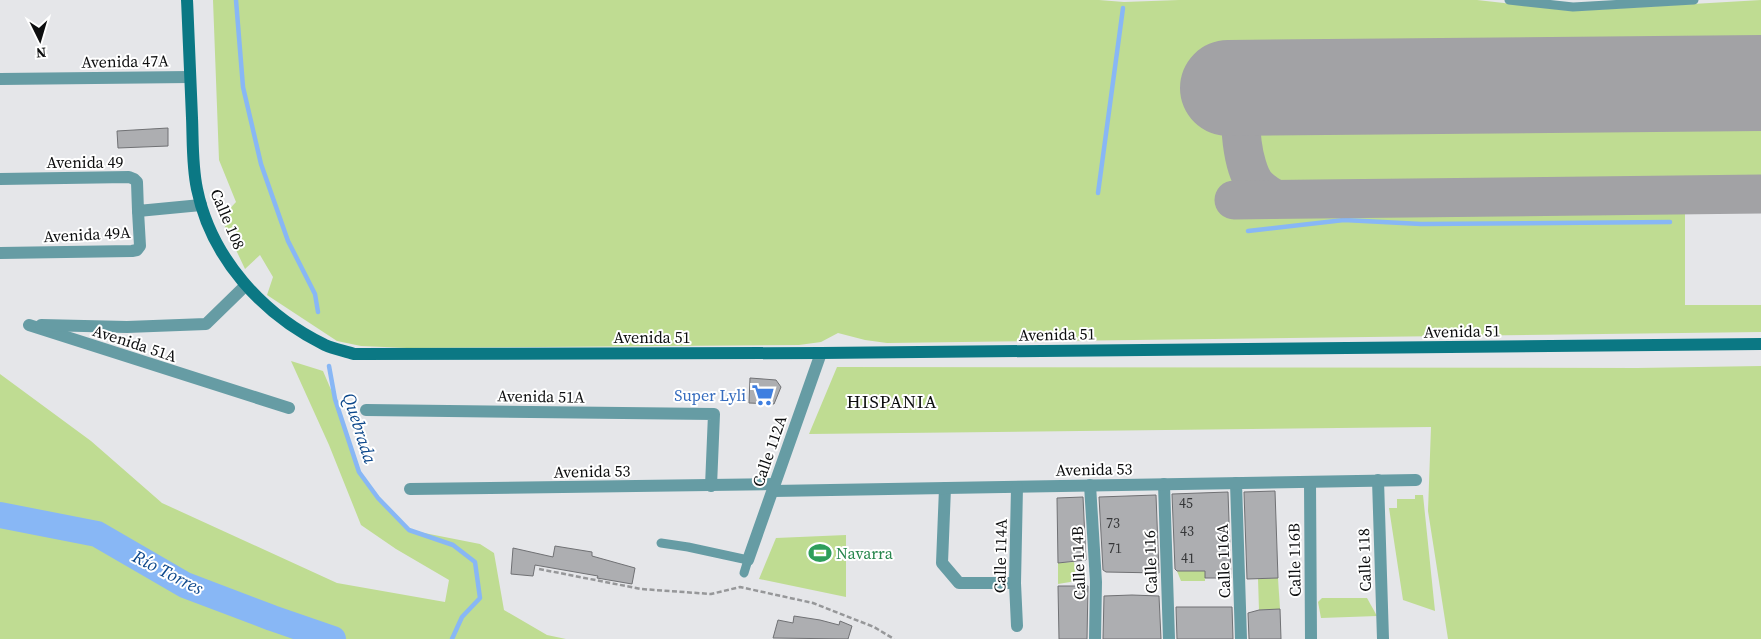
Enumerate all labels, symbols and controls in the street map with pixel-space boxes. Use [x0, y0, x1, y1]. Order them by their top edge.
north arrow [15, 15, 65, 65]
text: N [35, 43, 47, 63]
street label: Avenida 47A [81, 49, 169, 73]
street label: Avenida 49 [47, 151, 123, 173]
street label: Calle 108 [205, 185, 251, 253]
street label: Avenida 49A [43, 221, 132, 247]
street label: Avenida 51A [90, 319, 180, 367]
street label: Avenida 51 [1423, 319, 1501, 343]
street label: Avenida 51 [1018, 322, 1096, 346]
street label: Avenida 51 [614, 326, 690, 348]
supermarket icon: Super Lyli [750, 382, 776, 408]
street label: Avenida 51A [497, 384, 585, 408]
place label: Super Lyli [674, 384, 746, 406]
district label: HISPANIA [847, 389, 937, 414]
water label: Quebrada [337, 390, 383, 467]
street label: Calle 112A [747, 412, 792, 490]
street label: Avenida 53 [1055, 457, 1133, 481]
street label: Avenida 53 [553, 459, 631, 483]
house number: 45 [1179, 493, 1193, 513]
house number: 73 [1106, 513, 1120, 533]
street label: Calle 114A [988, 518, 1012, 593]
house number: 43 [1180, 521, 1194, 541]
street label: Calle 116A [1211, 523, 1235, 599]
street label: Calle 116B [1282, 523, 1306, 597]
street label: Calle 114B [1066, 526, 1090, 600]
street label: Calle 118 [1352, 528, 1376, 592]
street label: Calle 116 [1138, 530, 1162, 594]
house number: 71 [1108, 538, 1122, 558]
sports icon: Navarra [807, 540, 833, 566]
place label: Navarra [836, 542, 894, 564]
water label: Río Torres [128, 543, 208, 601]
house number: 41 [1181, 548, 1195, 568]

